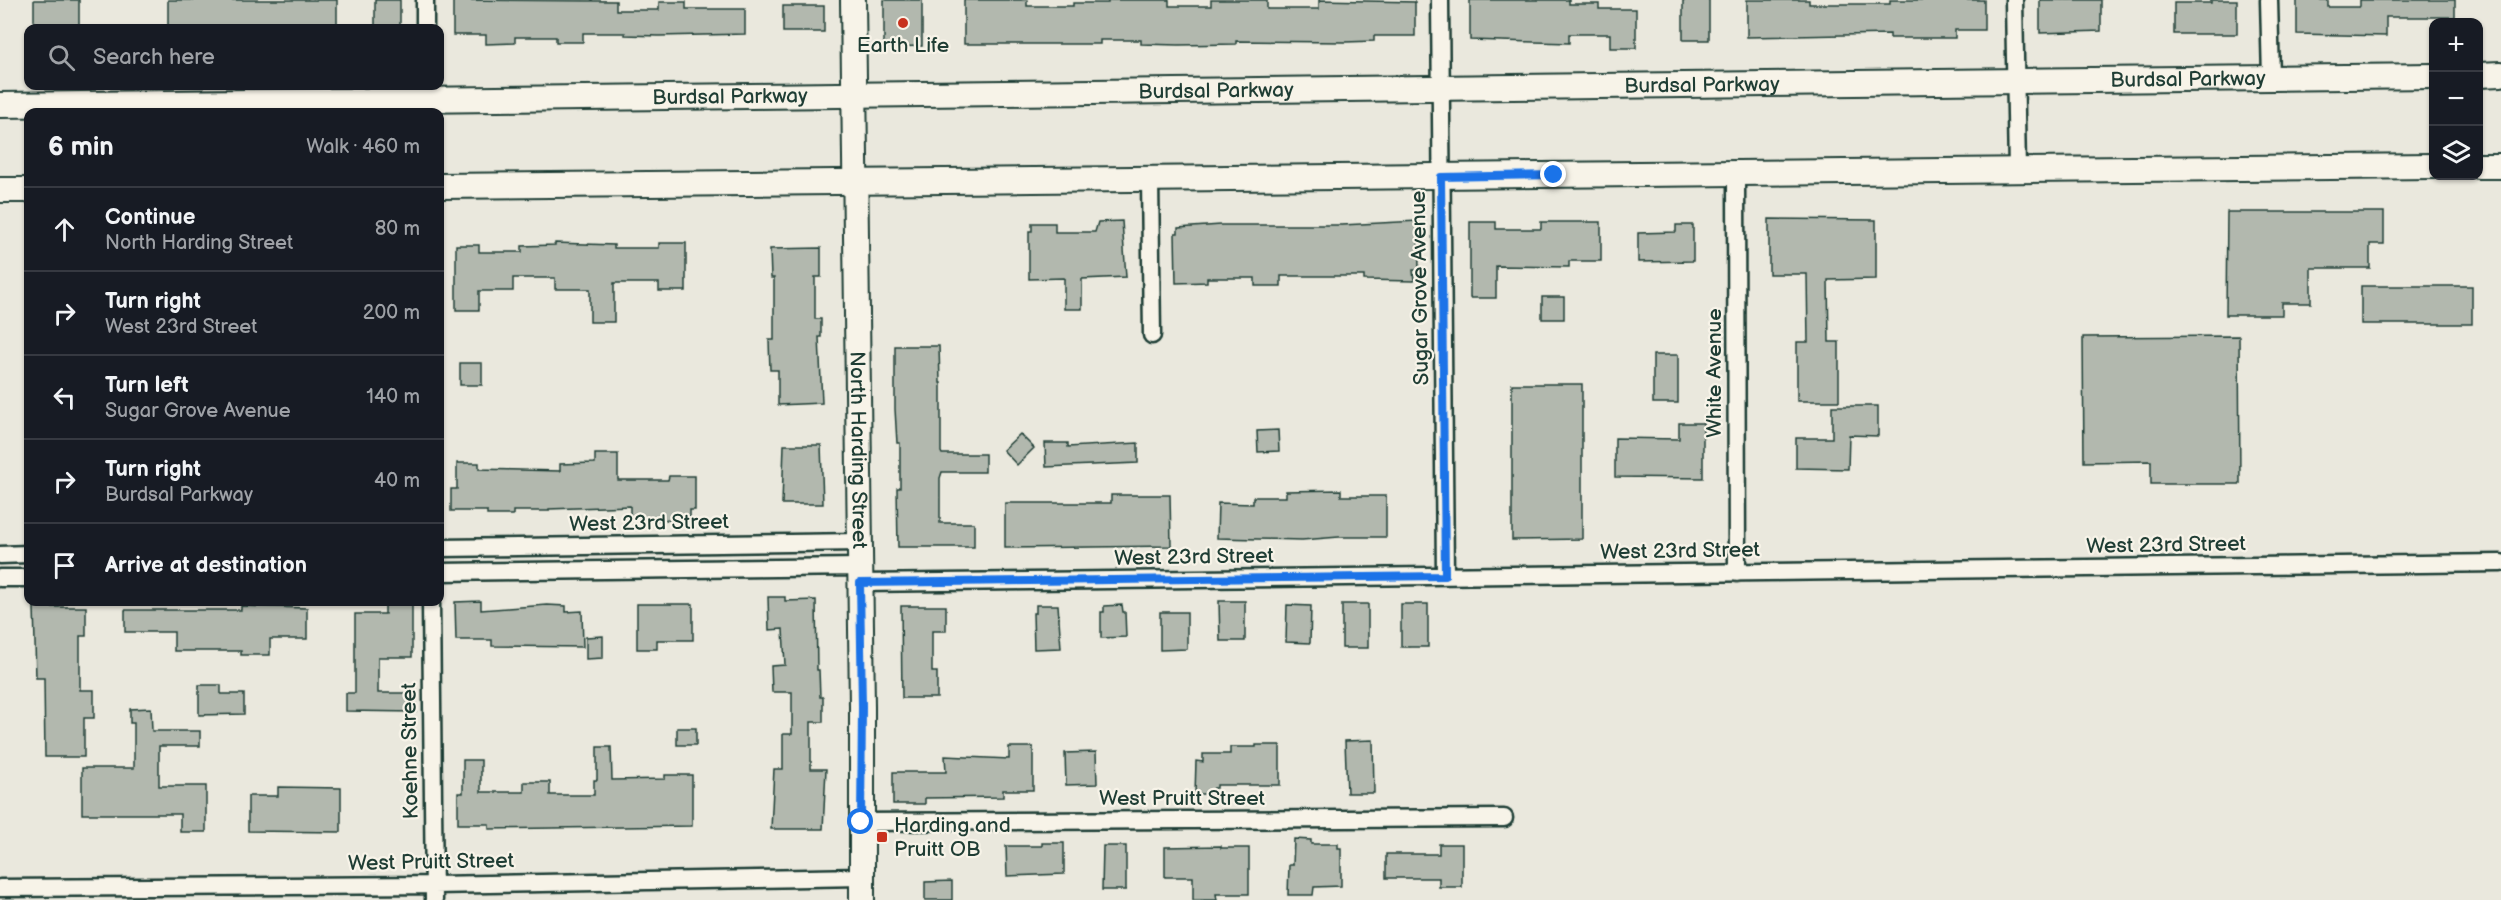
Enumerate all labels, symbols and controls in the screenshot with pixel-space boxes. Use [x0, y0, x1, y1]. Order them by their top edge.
marker: Earth Life [896, 16, 910, 30]
map controls [2429, 18, 2483, 180]
button: + [2429, 18, 2483, 72]
search box [24, 24, 444, 90]
place label: Earth Life [857, 33, 949, 58]
icon: search [45, 41, 78, 74]
text: Search here [93, 44, 215, 71]
street label: Burdsal Parkway [2110, 66, 2266, 92]
street label: Burdsal Parkway [1624, 71, 1780, 98]
button: − [2429, 72, 2483, 126]
street label: Burdsal Parkway [1138, 77, 1294, 104]
street label: Burdsal Parkway [652, 83, 808, 110]
button: layers [2429, 126, 2483, 180]
text: 6 min [48, 132, 114, 163]
text: Walk · 460 m [306, 135, 420, 159]
route end [1540, 161, 1566, 187]
street label: Sugar Grove Avenue [1406, 190, 1434, 386]
text: Continue [105, 204, 195, 231]
icon: ahead [48, 213, 81, 246]
text: 80 m [375, 217, 420, 241]
text: North Harding Street [105, 231, 293, 255]
text: Turn right [105, 288, 201, 315]
icon: right [48, 297, 81, 330]
text: 200 m [363, 301, 420, 325]
street label: White Avenue [1702, 308, 1727, 438]
text: West 23rd Street [105, 315, 257, 339]
street label: North Harding Street [845, 351, 872, 549]
text: Turn left [105, 372, 189, 399]
icon: left [48, 381, 81, 414]
text: 140 m [366, 385, 420, 409]
text: Sugar Grove Avenue [105, 399, 291, 423]
text: Turn right [105, 456, 201, 483]
icon: right [48, 465, 81, 498]
text: 40 m [374, 469, 420, 493]
text: Burdsal Parkway [105, 483, 253, 507]
street label: West 23rd Street [569, 509, 730, 537]
street label: West 23rd Street [2086, 531, 2247, 559]
street label: West 23rd Street [1600, 537, 1761, 565]
street label: West 23rd Street [1114, 543, 1275, 571]
icon: arrive [48, 549, 81, 582]
text: Arrive at destination [105, 552, 307, 579]
street label: Koehne Street [396, 682, 424, 819]
street label: West Pruitt Street [1099, 786, 1266, 811]
route start [847, 808, 873, 834]
place label: Harding and Pruitt OB [894, 813, 1011, 862]
marker: Harding and Pruitt OB [875, 830, 889, 844]
street label: West Pruitt Street [348, 848, 515, 876]

